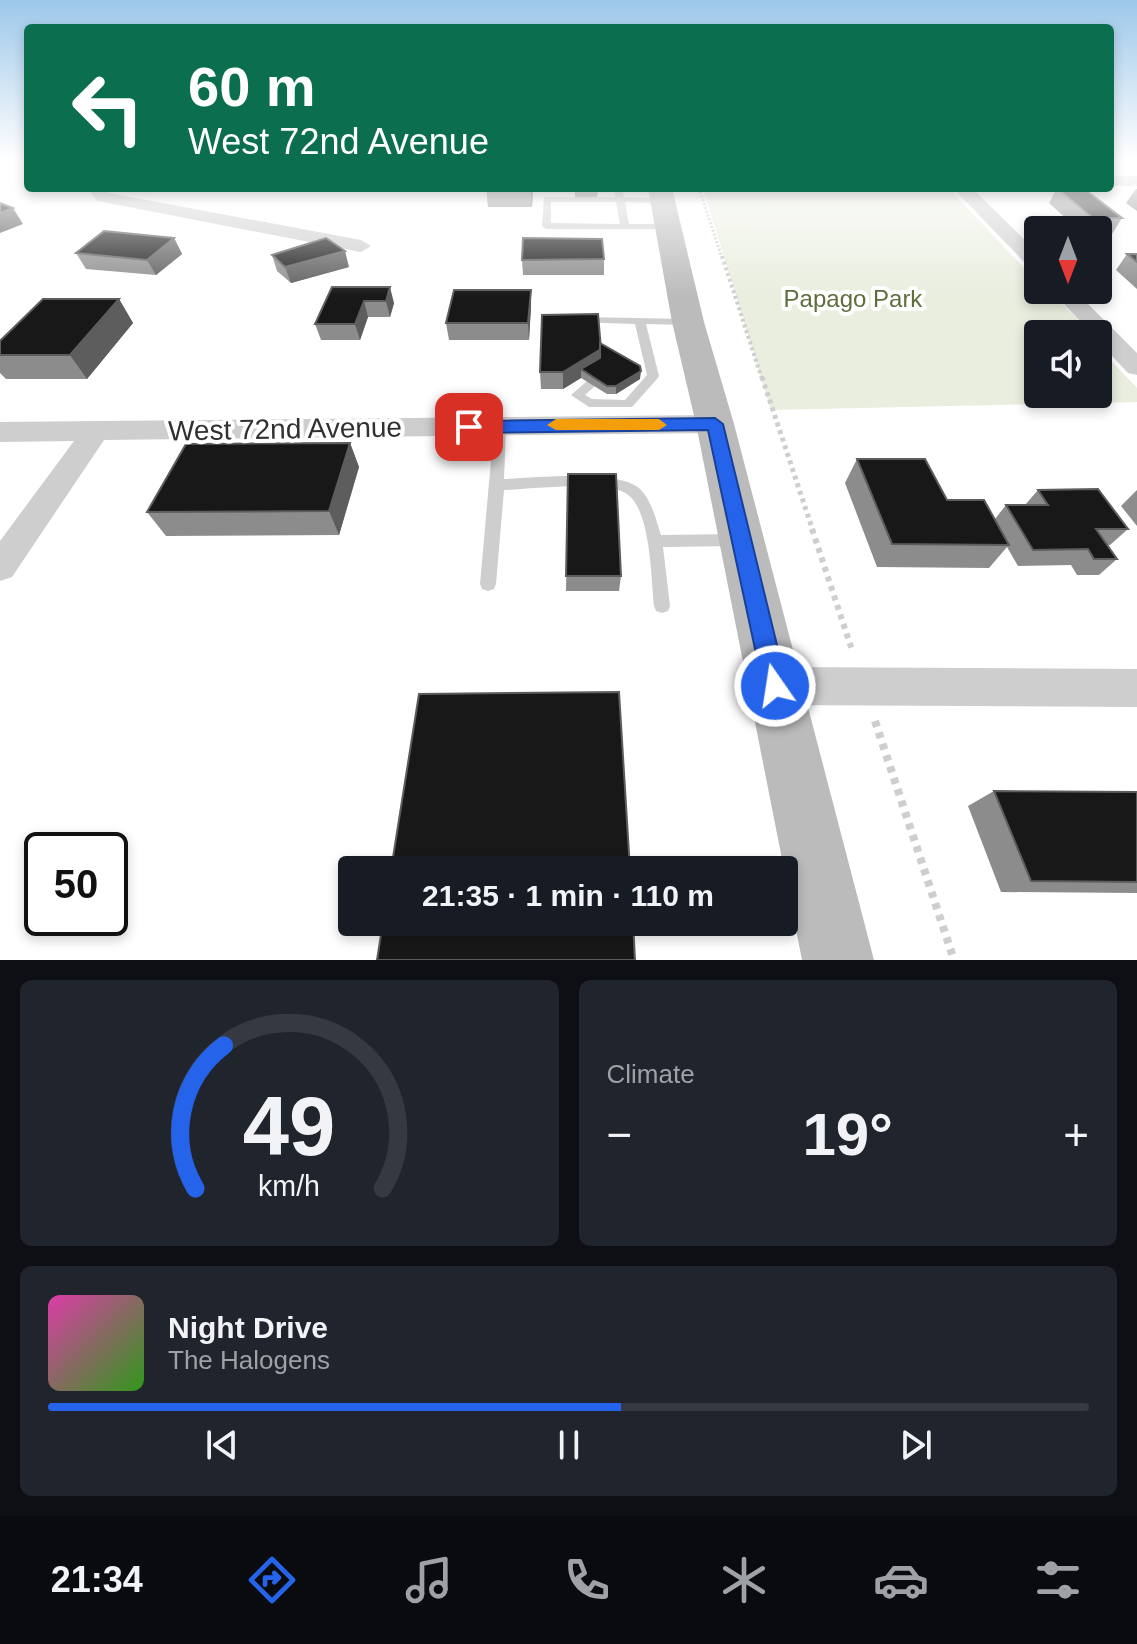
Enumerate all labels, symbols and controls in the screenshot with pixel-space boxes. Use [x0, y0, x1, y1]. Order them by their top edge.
text: 60 m [188, 55, 316, 118]
icon: left [56, 56, 160, 160]
text: West 72nd Avenue [188, 121, 489, 162]
north arrow [1024, 216, 1112, 304]
map controls [1024, 216, 1112, 408]
park label: Papago Park [784, 285, 923, 312]
button: sound [1024, 320, 1112, 408]
pin [435, 393, 503, 461]
icon: arrive [447, 405, 491, 449]
street label: West 72nd Avenue [168, 411, 402, 447]
position arrow [733, 644, 817, 728]
speed limit sign: 50 [24, 832, 128, 936]
text: 21:35 · 1 min · 110 m [422, 879, 714, 912]
text: Climate [607, 1059, 695, 1089]
text: 49 [243, 1080, 336, 1173]
text: 19° [802, 1101, 893, 1168]
text: − [607, 1110, 632, 1159]
text: + [1063, 1110, 1089, 1159]
text: km/h [258, 1170, 320, 1202]
text: Night Drive [168, 1311, 328, 1344]
text: The Halogens [168, 1345, 330, 1375]
icon: previous [200, 1423, 244, 1467]
icon: pause [547, 1423, 591, 1467]
icon: next [894, 1423, 938, 1467]
icon: directions [244, 1552, 300, 1608]
icon: music [401, 1552, 457, 1608]
icon: phone [559, 1552, 615, 1608]
icon: climate [716, 1552, 772, 1608]
icon: car [873, 1552, 929, 1608]
icon: filters [1030, 1552, 1086, 1608]
text: 21:34 [51, 1559, 143, 1600]

